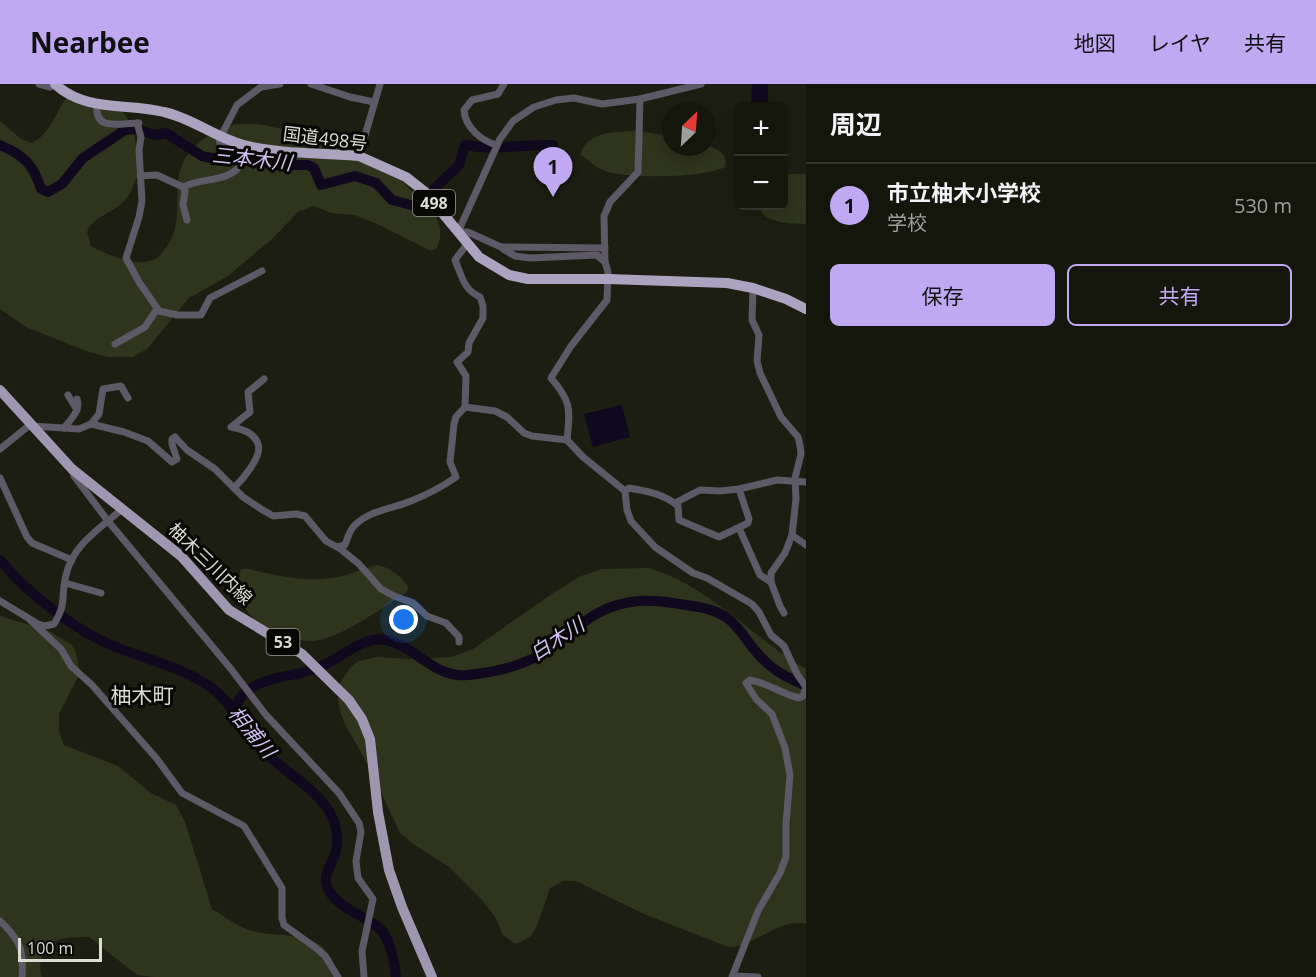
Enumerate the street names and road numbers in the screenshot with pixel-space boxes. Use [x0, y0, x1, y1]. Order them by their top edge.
street label: 国道498号 [282, 121, 369, 155]
road number: 498 [413, 190, 455, 216]
street label: 柚木三川内線 [164, 517, 258, 609]
road number: 53 [266, 629, 300, 655]

